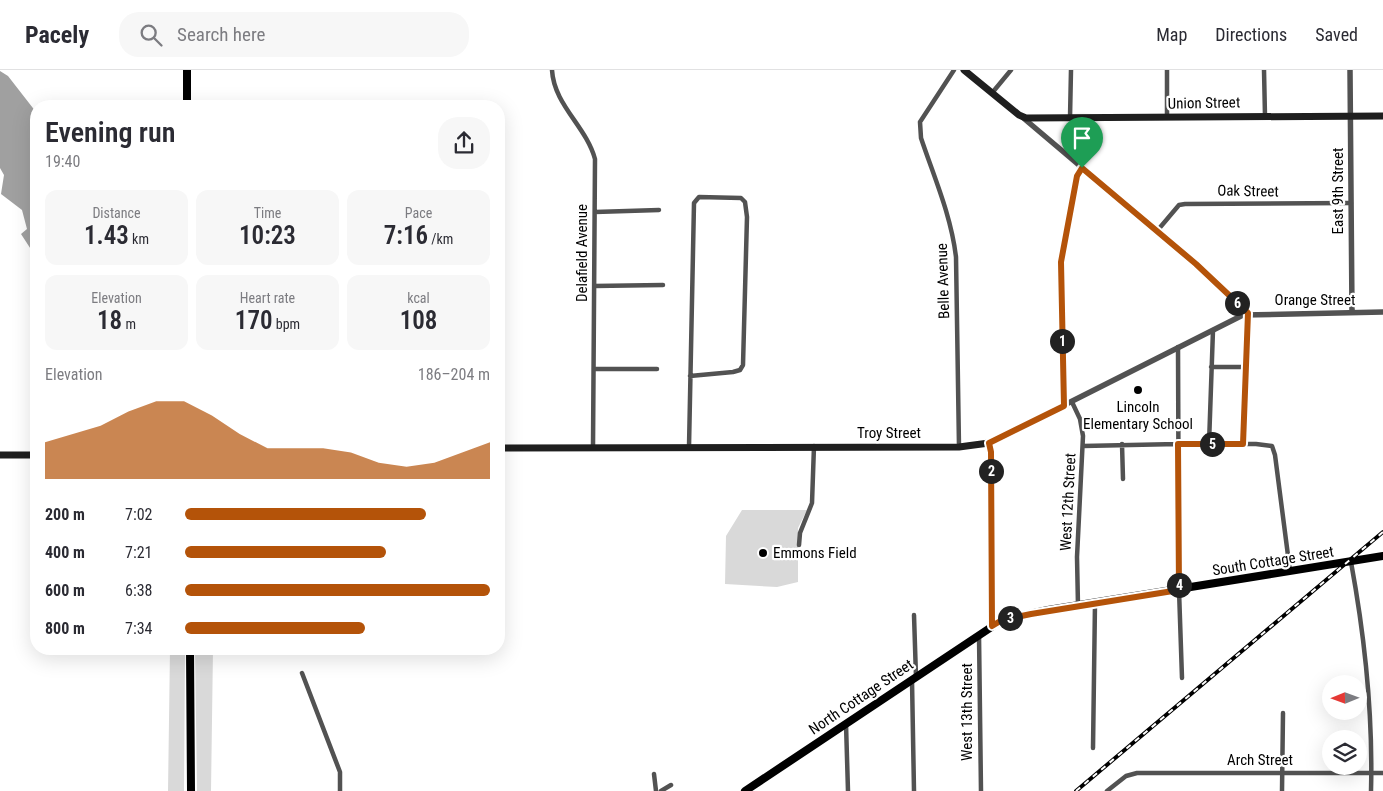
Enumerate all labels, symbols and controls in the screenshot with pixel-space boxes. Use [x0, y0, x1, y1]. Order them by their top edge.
search box [119, 12, 469, 57]
text: Pacely [25, 21, 89, 49]
icon: search [137, 21, 165, 49]
text: Search here [177, 23, 265, 46]
text: Map [1156, 24, 1187, 45]
text: Directions [1215, 24, 1287, 45]
text: Saved [1315, 24, 1358, 45]
street label: Union Street [1168, 93, 1240, 113]
text: Evening run [45, 116, 175, 149]
button: share [438, 117, 490, 169]
pin [1061, 117, 1103, 168]
icon: arrive [1068, 124, 1096, 152]
street label: East 9th Street [1329, 147, 1347, 235]
text: 19:40 [45, 152, 80, 171]
street label: Oak Street [1217, 181, 1279, 201]
street label: Delafield Avenue [573, 204, 591, 302]
text: Distance [92, 205, 141, 221]
text: Time [254, 205, 281, 221]
text: Pace [405, 205, 432, 221]
text: 1.43 [84, 221, 129, 250]
text: 10:23 [239, 221, 296, 250]
text: 7:16 [384, 221, 428, 250]
text: km [129, 231, 149, 247]
text: /km [428, 231, 453, 247]
street label: Belle Avenue [933, 243, 953, 319]
text: Elevation [91, 290, 142, 306]
text: Heart rate [240, 290, 295, 306]
text: kcal [407, 290, 430, 306]
pin: 6 [1224, 290, 1250, 316]
street label: Orange Street [1275, 291, 1355, 309]
text: 6 [1234, 295, 1241, 311]
text: 18 [97, 306, 122, 335]
text: 170 [235, 306, 273, 335]
text: 108 [400, 306, 437, 335]
text: m [122, 316, 136, 332]
text: bpm [273, 316, 300, 332]
pin: 1 [1050, 328, 1074, 354]
text: 1 [1059, 333, 1066, 349]
text: Elevation [45, 365, 103, 384]
text: 186–204 m [418, 365, 490, 384]
marker: Lincoln Elementary School [1132, 384, 1144, 396]
place label: Lincoln Elementary School [1083, 398, 1193, 433]
street label: Troy Street [857, 424, 921, 442]
pin: 5 [1200, 432, 1224, 456]
text: 5 [1209, 436, 1216, 452]
street label: West 12th Street [1056, 453, 1080, 551]
pin: 2 [978, 458, 1004, 484]
text: 2 [988, 463, 995, 479]
text: 200 m [45, 505, 85, 524]
text: 7:02 [125, 505, 152, 524]
text: 400 m [45, 543, 85, 562]
text: 7:21 [125, 543, 152, 562]
street label: South Cottage Street [1211, 543, 1335, 579]
place label: Emmons Field [773, 544, 857, 562]
marker: Emmons Field [757, 547, 769, 559]
pin: 4 [1166, 572, 1192, 598]
text: 4 [1176, 577, 1183, 593]
text: 600 m [45, 581, 85, 600]
text: 6:38 [125, 581, 152, 600]
pin: 3 [998, 606, 1022, 630]
text: 3 [1007, 610, 1014, 626]
text: 800 m [45, 619, 85, 638]
text: 7:34 [125, 619, 152, 638]
street label: North Cottage Street [805, 655, 917, 739]
street label: West 13th Street [958, 663, 976, 761]
north arrow [1322, 675, 1368, 720]
map controls [1322, 675, 1367, 775]
button: layers [1322, 730, 1367, 775]
street label: Arch Street [1227, 751, 1293, 769]

